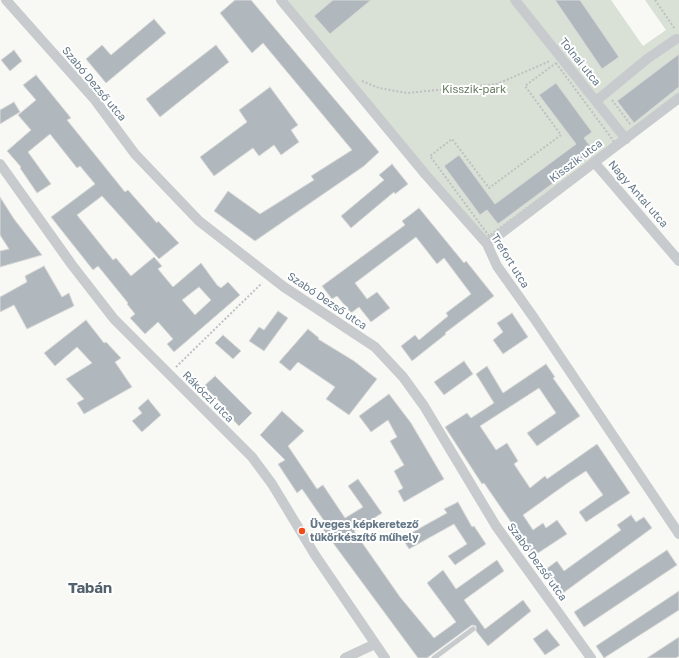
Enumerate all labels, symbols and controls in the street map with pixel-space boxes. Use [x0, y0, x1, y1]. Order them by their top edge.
street label: Tolnai utca [557, 35, 603, 89]
street label: Szabó Dezső utca [59, 44, 129, 124]
park label: Kisszik-park [442, 83, 506, 97]
street label: Kisszik utca [547, 137, 605, 185]
street label: Nagy Antal utca [605, 158, 671, 230]
street label: Trefort utca [488, 231, 532, 291]
street label: Szabó Dezső utca [285, 270, 369, 332]
street label: Rákóczi utca [180, 369, 236, 425]
place label: Üveges képkeretező tükörkészítő műhely [310, 518, 419, 544]
street label: Szabó Dezső utca [504, 520, 570, 604]
marker: Üveges képkeretező tükörkészítő műhely [297, 526, 307, 536]
district label: Tabán [68, 579, 112, 597]

